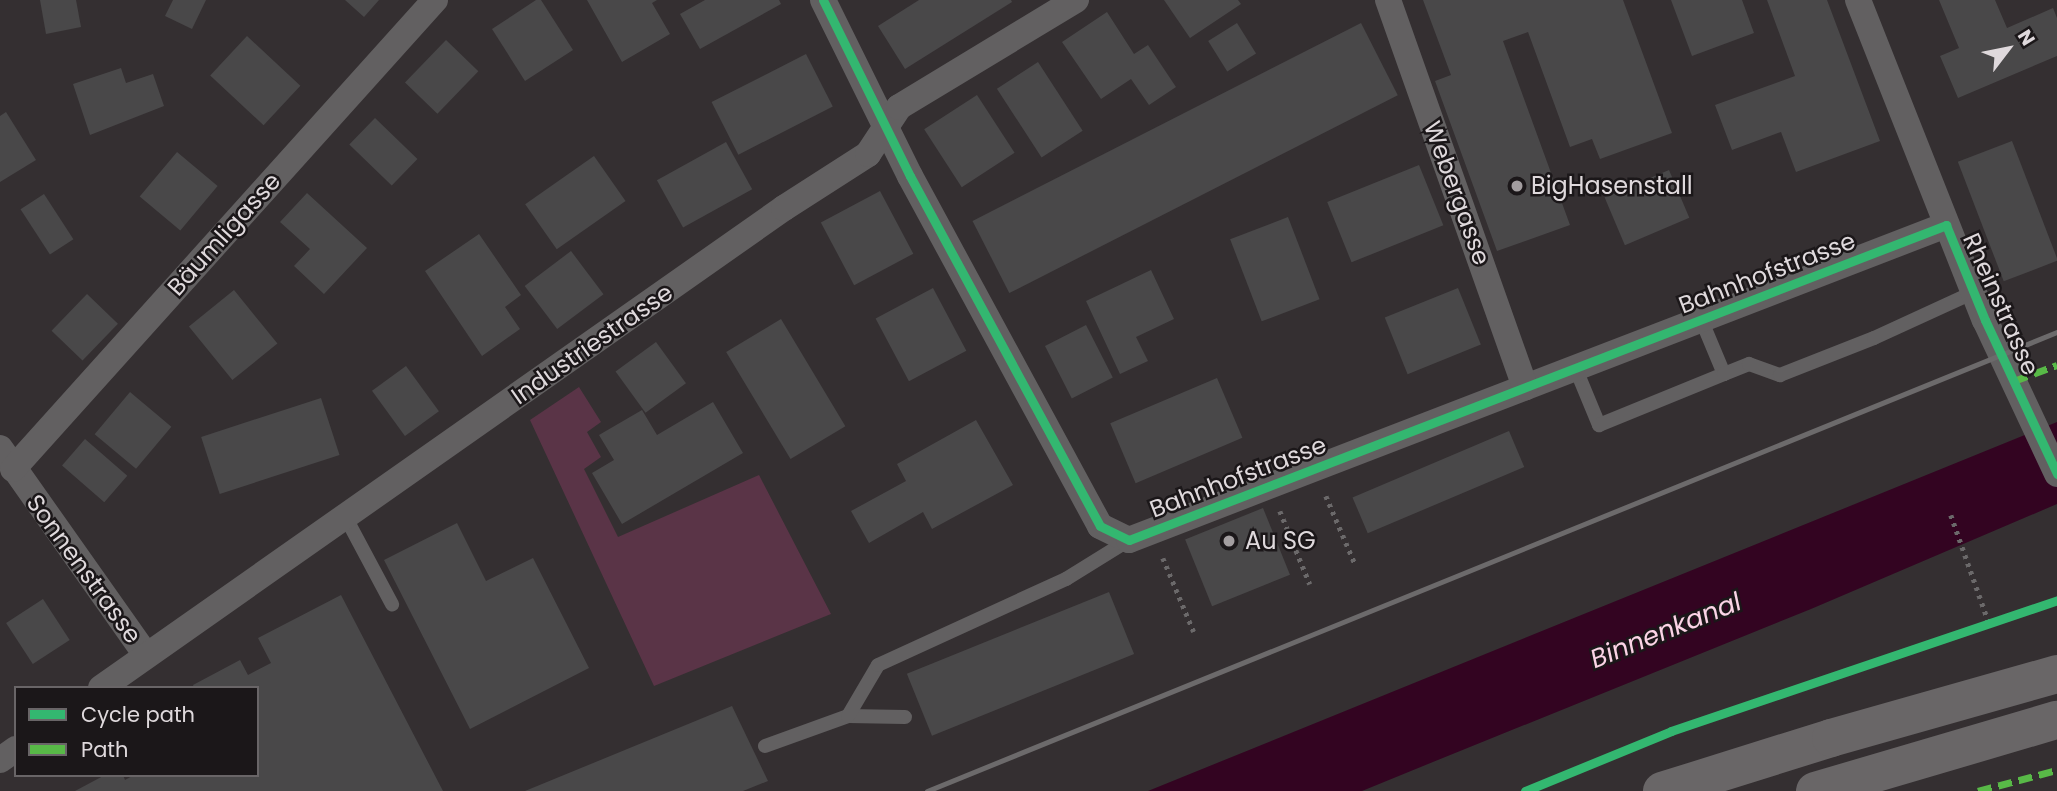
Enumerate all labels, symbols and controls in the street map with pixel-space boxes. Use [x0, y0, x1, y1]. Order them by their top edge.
north arrow [1973, 14, 2043, 84]
text: N [2011, 24, 2041, 51]
street label: Webergasse [1418, 117, 1496, 269]
street label: Bäumligasse [161, 167, 287, 301]
place label: BigHasenstall [1531, 172, 1693, 200]
marker: BigHasenstall [1509, 178, 1525, 194]
street label: Bahnhofstrasse [1675, 226, 1859, 320]
street label: Rheinstrasse [1957, 228, 2045, 380]
street label: Industriestrasse [506, 278, 678, 410]
street label: Bahnhofstrasse [1146, 430, 1330, 524]
street label: Sonnenstrasse [20, 489, 148, 649]
place label: Au SG [1245, 527, 1316, 555]
marker: Au SG [1219, 531, 1239, 551]
water label: Binnenkanal [1586, 587, 1746, 675]
legend [14, 686, 259, 777]
text: Cycle path [81, 700, 195, 729]
text: Path [81, 735, 128, 764]

